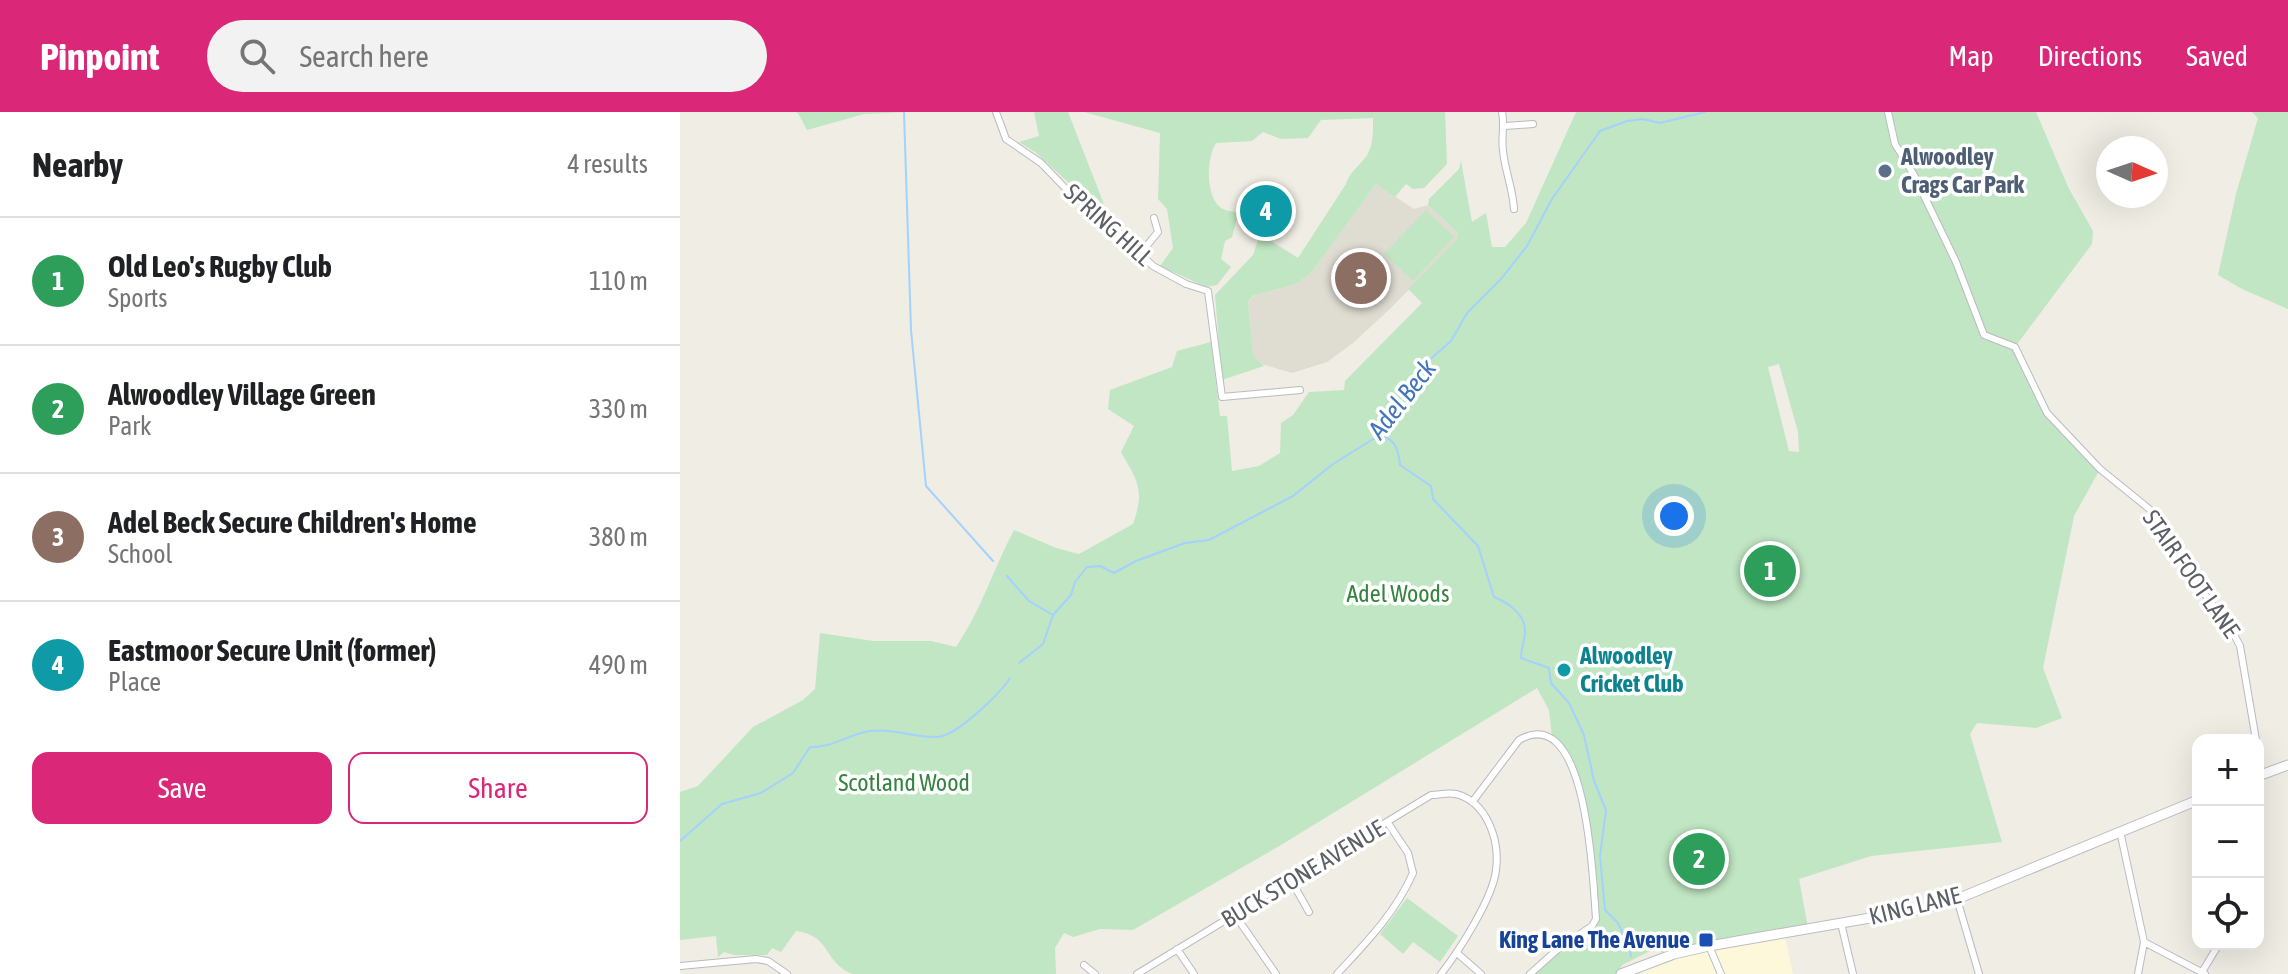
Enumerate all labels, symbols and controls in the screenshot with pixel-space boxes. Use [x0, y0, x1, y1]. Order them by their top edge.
search box [207, 20, 767, 92]
icon: search [235, 34, 279, 78]
text: Pinpoint [40, 35, 159, 78]
text: Search here [299, 39, 429, 73]
text: Map [1949, 40, 1994, 72]
text: Directions [2038, 40, 2142, 72]
text: Saved [2186, 40, 2248, 72]
north arrow [2096, 136, 2168, 208]
place label: Alwoodley Crags Car Park [1900, 143, 2024, 198]
text: Nearby [32, 145, 123, 184]
text: 4 results [567, 149, 648, 179]
marker: Alwoodley Crags Car Park [1876, 162, 1894, 180]
street label: SPRING HILL [1059, 178, 1158, 272]
pin: 4 [1240, 181, 1292, 241]
pin: 3 [1335, 248, 1387, 308]
text: Old Leo's Rugby Club [108, 249, 332, 283]
text: 1 [52, 266, 64, 296]
text: 110 m [589, 266, 648, 296]
text: Sports [108, 283, 168, 313]
water label: Adel Beck [1361, 353, 1442, 445]
text: Alwoodley Village Green [108, 377, 376, 411]
text: 2 [52, 394, 64, 424]
text: 330 m [589, 394, 648, 424]
text: Park [108, 411, 151, 441]
your location [1654, 496, 1694, 536]
text: Adel Beck Secure Children's Home [108, 505, 477, 539]
street label: STAIR FOOT LANE [2138, 505, 2245, 643]
text: 3 [52, 522, 64, 552]
text: 380 m [589, 522, 648, 552]
text: School [108, 539, 172, 569]
pin: 1 [1744, 541, 1796, 601]
park label: Adel Woods [1347, 580, 1449, 607]
text: Eastmoor Secure Unit (former) [108, 633, 437, 667]
place label: Alwoodley Cricket Club [1579, 642, 1684, 697]
text: 4 [52, 650, 64, 680]
text: 490 m [589, 650, 648, 680]
marker: Alwoodley Cricket Club [1555, 661, 1573, 679]
text: Place [108, 667, 161, 697]
map controls [2192, 734, 2264, 950]
button: + [2192, 734, 2264, 806]
button: Save [32, 752, 332, 824]
button: Share [348, 752, 648, 824]
park label: Scotland Wood [838, 769, 970, 796]
button: − [2192, 806, 2264, 878]
street label: BUCK STONE AVENUE [1216, 814, 1389, 933]
pin: 2 [1673, 829, 1725, 889]
button: locate [2192, 878, 2264, 950]
street label: KING LANE [1866, 881, 1963, 930]
place label: King Lane The Avenue [1499, 926, 1690, 953]
marker: King Lane The Avenue [1697, 931, 1715, 949]

